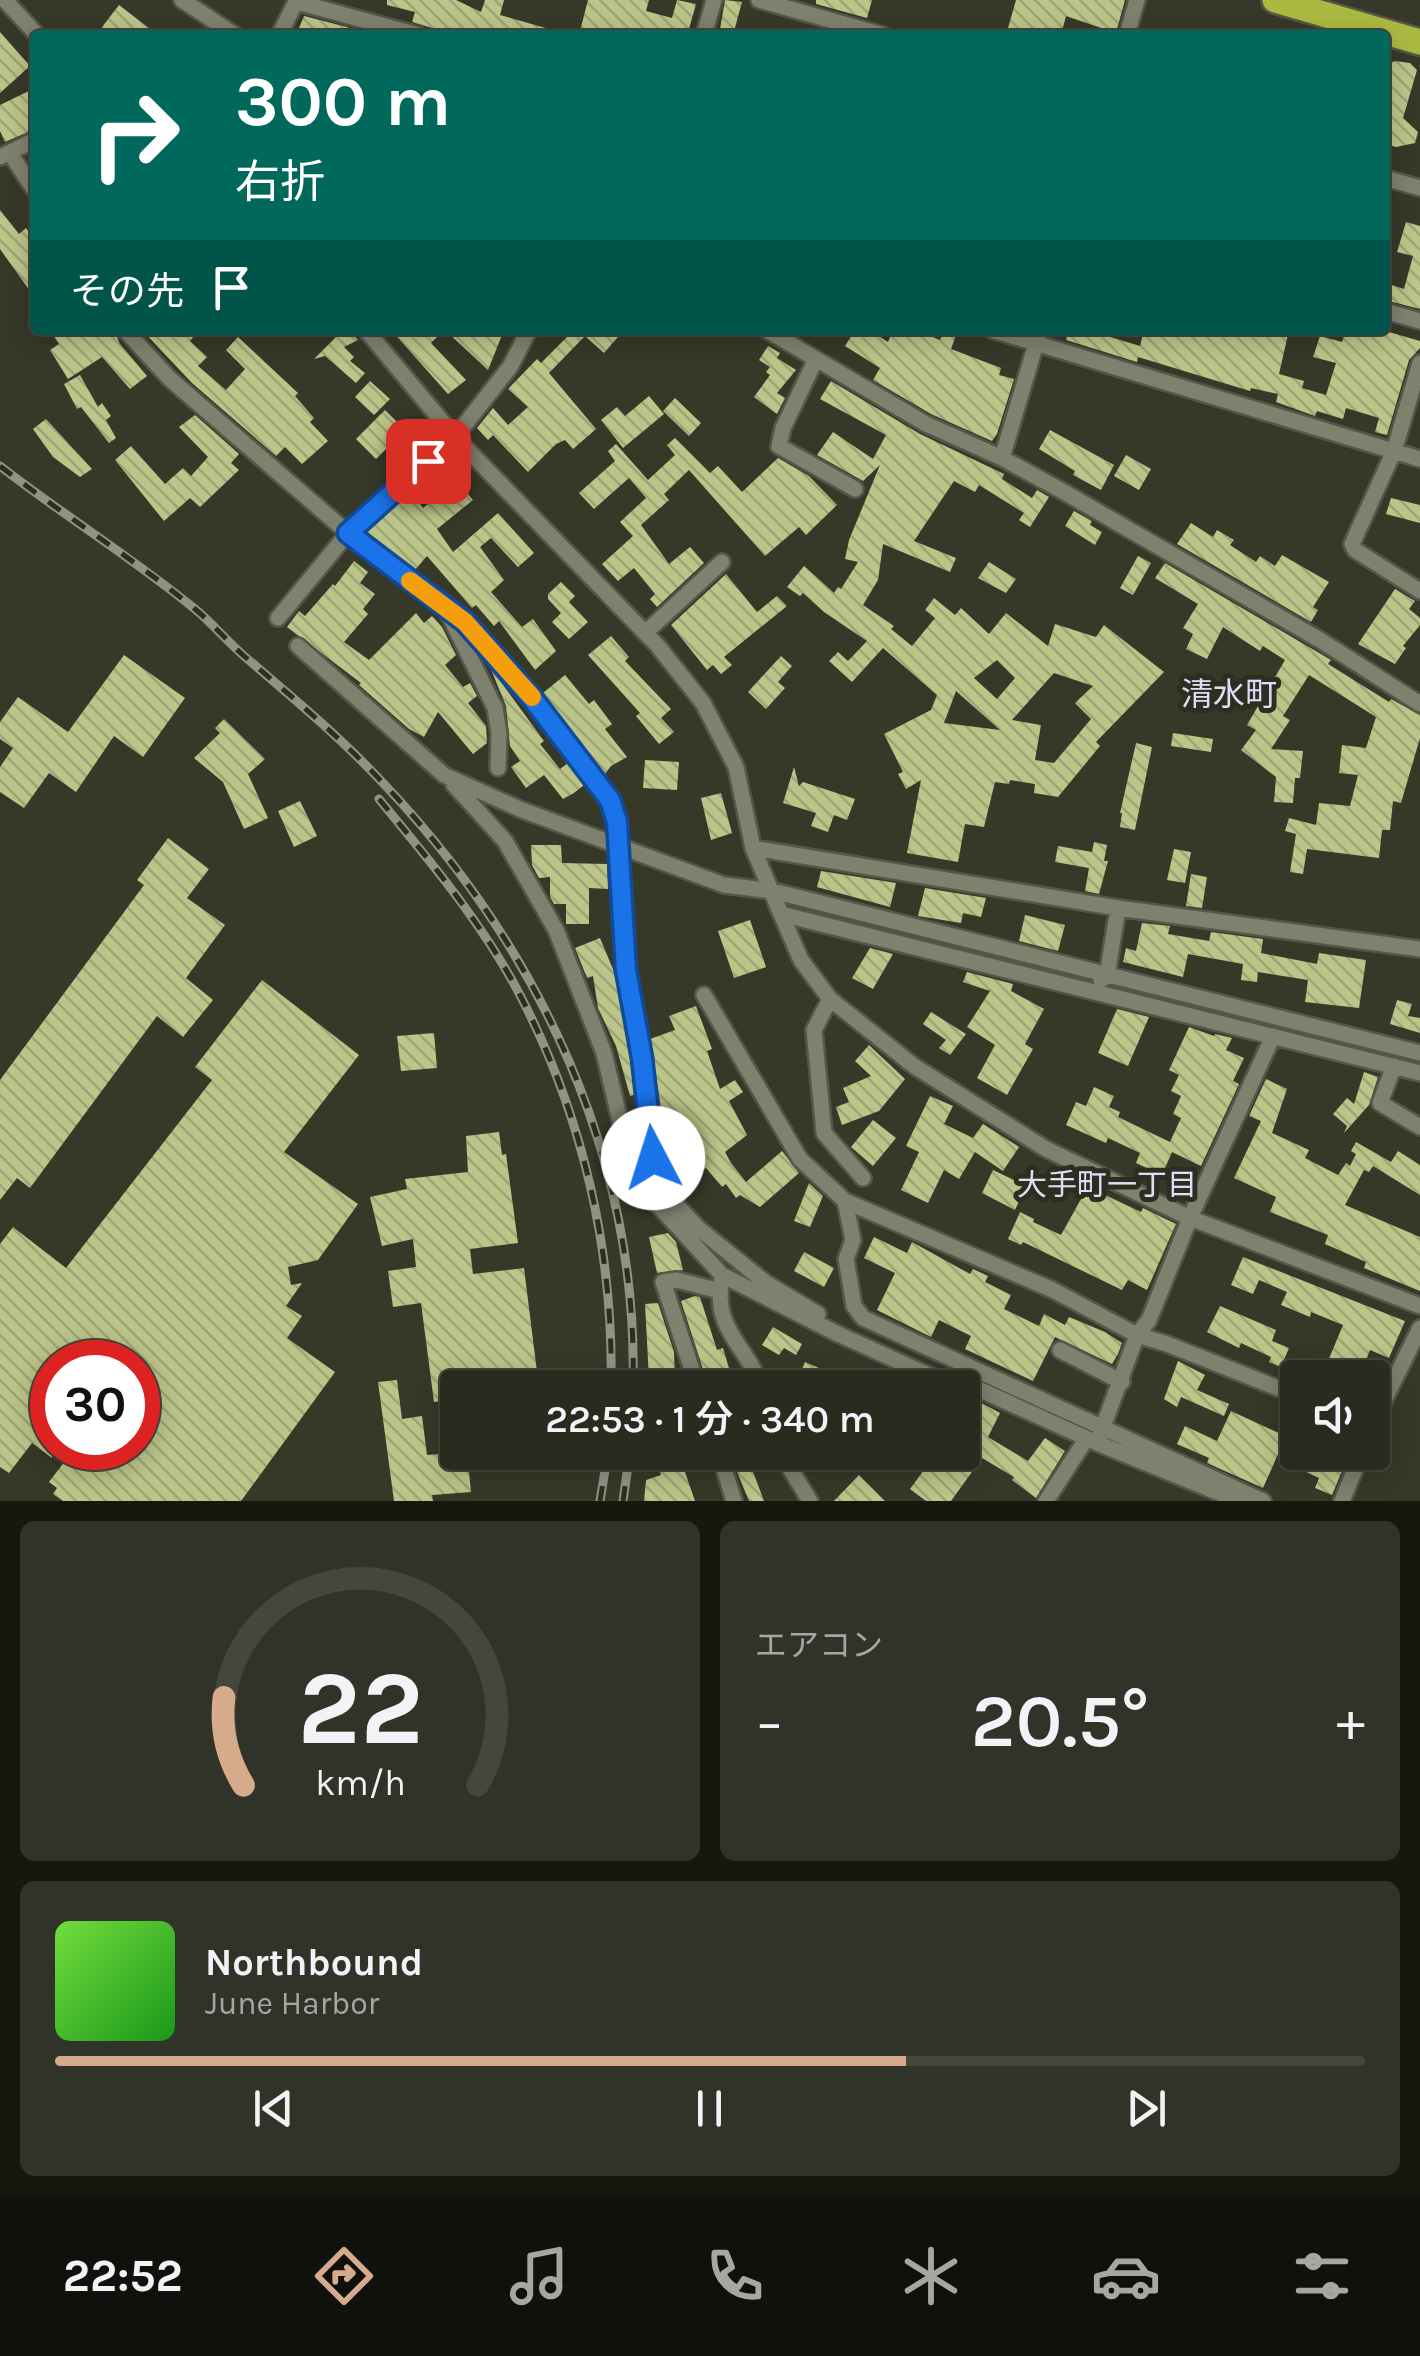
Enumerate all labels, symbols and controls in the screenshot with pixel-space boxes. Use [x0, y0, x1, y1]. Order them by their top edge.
text: 300 m [235, 61, 451, 143]
icon: right [70, 70, 200, 200]
text: 右折 [235, 156, 325, 208]
icon: arrive [204, 260, 259, 315]
text: その先 [70, 269, 184, 314]
pin [386, 419, 471, 504]
icon: arrive [401, 434, 456, 489]
district label: 清水町 [1181, 676, 1277, 713]
position arrow [601, 1106, 705, 1210]
district label: 大手町一丁目 [1017, 1167, 1197, 1203]
speed limit sign: 30 [30, 1340, 160, 1470]
map controls [1280, 1360, 1390, 1470]
button: sound [1280, 1360, 1390, 1470]
text: 22:53 · 1 分 · 340 m [545, 1397, 875, 1442]
text: エアコン [755, 1627, 883, 1664]
text: 22 [297, 1648, 423, 1769]
text: 20.5° [971, 1677, 1149, 1765]
text: − [755, 1690, 784, 1754]
text: + [1336, 1690, 1365, 1754]
text: km/h [315, 1762, 405, 1804]
text: Northbound [205, 1940, 423, 1985]
text: June Harbor [205, 1985, 379, 2022]
icon: previous [246, 2081, 301, 2136]
icon: pause [682, 2081, 737, 2136]
icon: next [1119, 2081, 1174, 2136]
icon: directions [309, 2241, 379, 2311]
icon: music [504, 2241, 574, 2311]
icon: phone [700, 2241, 770, 2311]
icon: climate [896, 2241, 966, 2311]
icon: car [1091, 2241, 1161, 2311]
icon: filters [1287, 2241, 1357, 2311]
text: 22:52 [63, 2250, 183, 2302]

